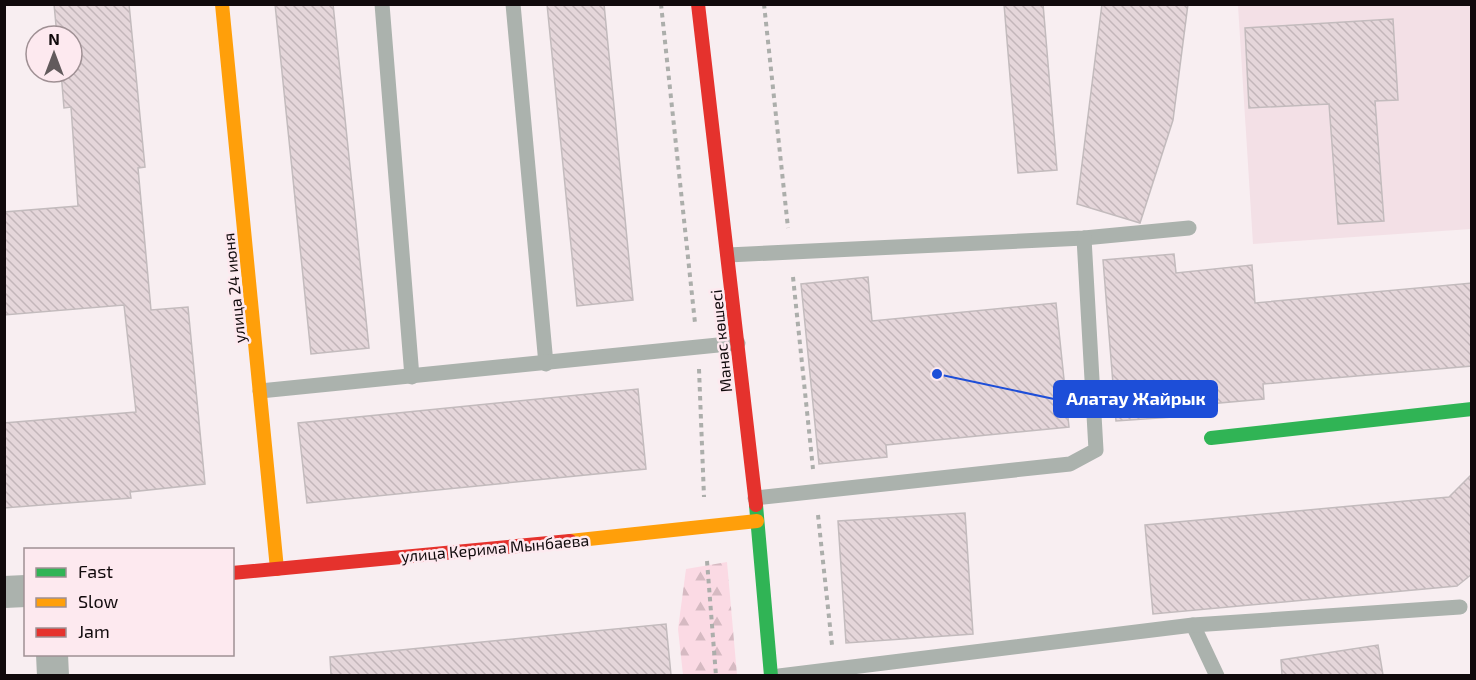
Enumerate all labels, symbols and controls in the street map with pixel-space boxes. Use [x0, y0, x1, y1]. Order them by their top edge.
north arrow [24, 24, 84, 84]
text: N [48, 29, 60, 48]
street label: улица 24 июня [218, 232, 250, 344]
street label: Манас көшесі [706, 289, 735, 394]
callout: Алатау Жайрык [1054, 381, 1217, 417]
text: Алатау Жайрык [1066, 387, 1206, 409]
street label: улица Керима Мынбаева [400, 530, 590, 566]
legend [24, 548, 234, 656]
text: Fast [78, 560, 113, 582]
text: Slow [78, 590, 119, 612]
text: Jam [78, 620, 110, 642]

